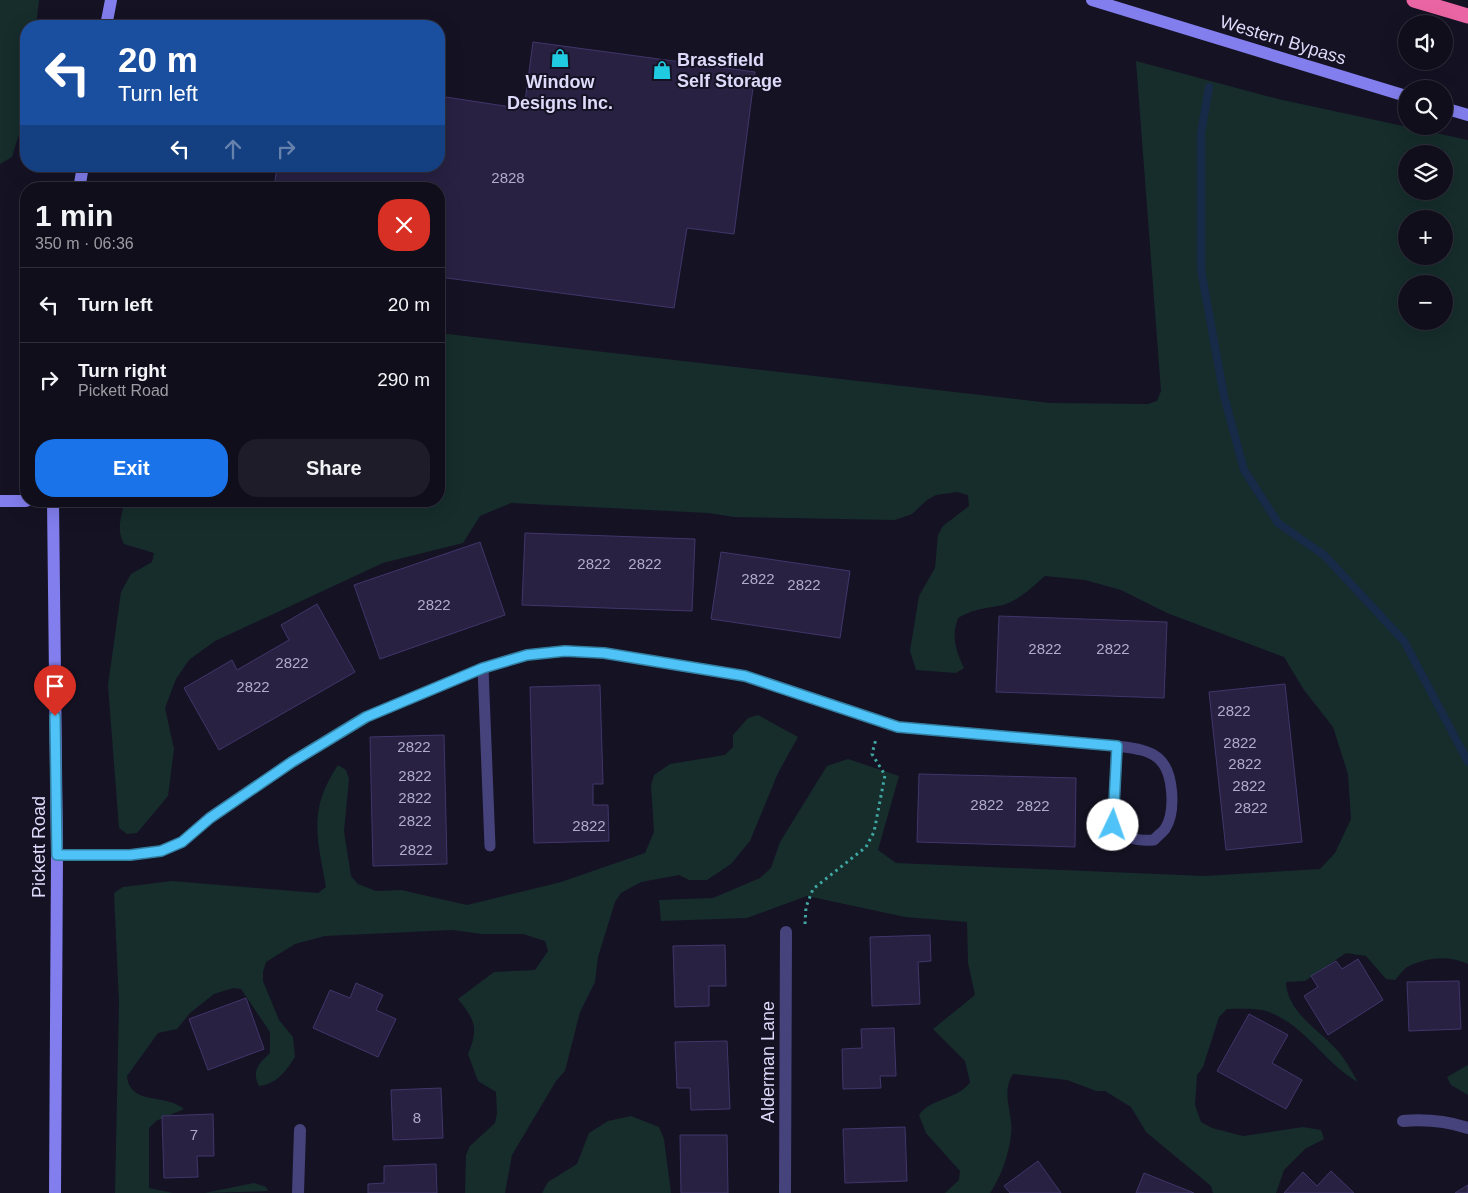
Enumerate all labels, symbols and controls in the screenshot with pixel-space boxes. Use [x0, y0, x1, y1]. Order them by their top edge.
street label: Western Bypass [1218, 11, 1348, 69]
map controls [1398, 15, 1453, 330]
button: sound [1398, 15, 1453, 70]
icon: left [35, 40, 100, 105]
text: 20 m [118, 40, 198, 79]
shop icon: Window Designs Inc. [549, 47, 571, 69]
place label: Brassfield Self Storage [677, 50, 782, 91]
shop icon: Brassfield Self Storage [651, 59, 673, 81]
place label: Window Designs Inc. [507, 72, 613, 113]
button: search [1398, 80, 1453, 135]
text: Turn left [118, 81, 198, 106]
icon: left [166, 135, 194, 163]
icon: ahead [219, 135, 247, 163]
icon: right [272, 135, 300, 163]
button: layers [1398, 145, 1453, 200]
house number: 2828 [491, 169, 525, 186]
text: 1 min [35, 199, 113, 232]
button: close [378, 199, 430, 251]
button: + [1398, 210, 1453, 265]
text: 350 m · 06:36 [35, 235, 134, 252]
button: − [1398, 275, 1453, 330]
icon: left [35, 291, 63, 319]
text: Turn left [78, 294, 153, 315]
text: 20 m [388, 294, 430, 315]
text: Turn right [78, 360, 166, 381]
icon: right [35, 366, 63, 394]
text: 290 m [377, 369, 430, 390]
text: Pickett Road [78, 382, 169, 399]
button: Exit [35, 439, 228, 497]
button: Share [238, 439, 430, 497]
house number: 2822 [577, 555, 611, 572]
house number: 2822 [628, 555, 662, 572]
house number: 2822 [741, 570, 775, 587]
house number: 2822 [787, 576, 821, 593]
house number: 2822 [417, 596, 451, 613]
house number: 2822 [1028, 640, 1062, 657]
house number: 2822 [1096, 640, 1130, 657]
house number: 2822 [275, 654, 309, 671]
pin [34, 665, 76, 716]
icon: arrive [41, 672, 69, 700]
house number: 2822 [236, 678, 270, 695]
house number: 2822 [1217, 702, 1251, 719]
house number: 2822 [1223, 734, 1257, 751]
house number: 2822 [397, 738, 431, 755]
house number: 2822 [1228, 755, 1262, 772]
house number: 2822 [398, 767, 432, 784]
house number: 2822 [1232, 777, 1266, 794]
house number: 2822 [398, 789, 432, 806]
street label: Pickett Road [29, 796, 49, 898]
house number: 2822 [970, 796, 1004, 813]
house number: 2822 [1016, 797, 1050, 814]
position arrow [1086, 798, 1138, 850]
house number: 2822 [1234, 799, 1268, 816]
house number: 2822 [398, 812, 432, 829]
house number: 2822 [572, 817, 606, 834]
house number: 2822 [399, 841, 433, 858]
street label: Alderman Lane [758, 1001, 778, 1123]
house number: 8 [413, 1109, 421, 1126]
house number: 7 [190, 1126, 198, 1143]

